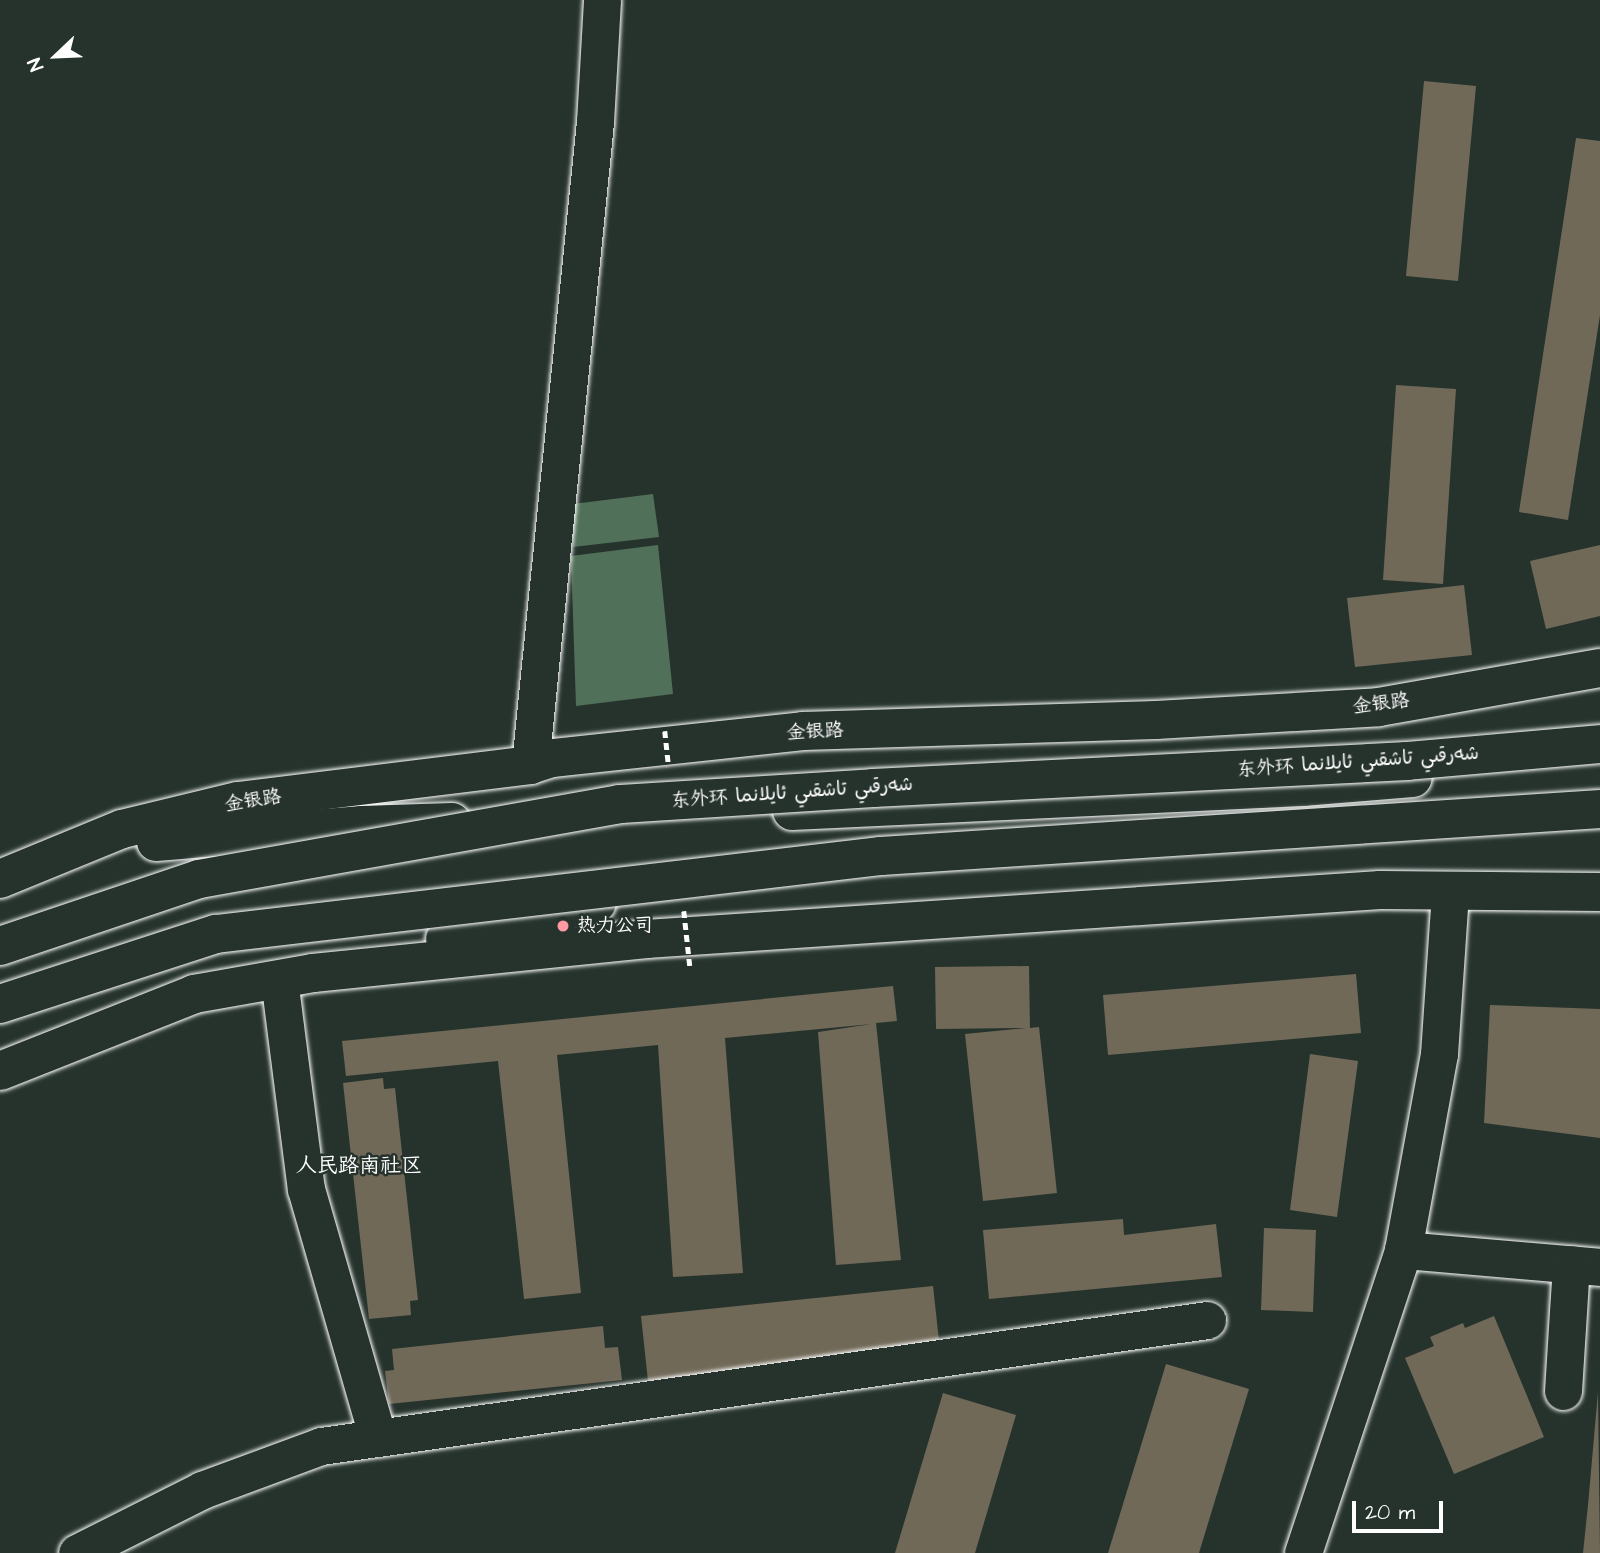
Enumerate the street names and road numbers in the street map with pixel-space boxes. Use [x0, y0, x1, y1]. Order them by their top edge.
street label: 金银路 [1351, 689, 1411, 719]
street label: 金银路 [786, 719, 844, 745]
street label: 东外环 شەرقىي تاشقىي ئايلانما [1236, 742, 1480, 782]
street label: 东外环 شەرقىي تاشقىي ئايلانما [670, 773, 914, 813]
street label: 金银路 [223, 785, 283, 817]

